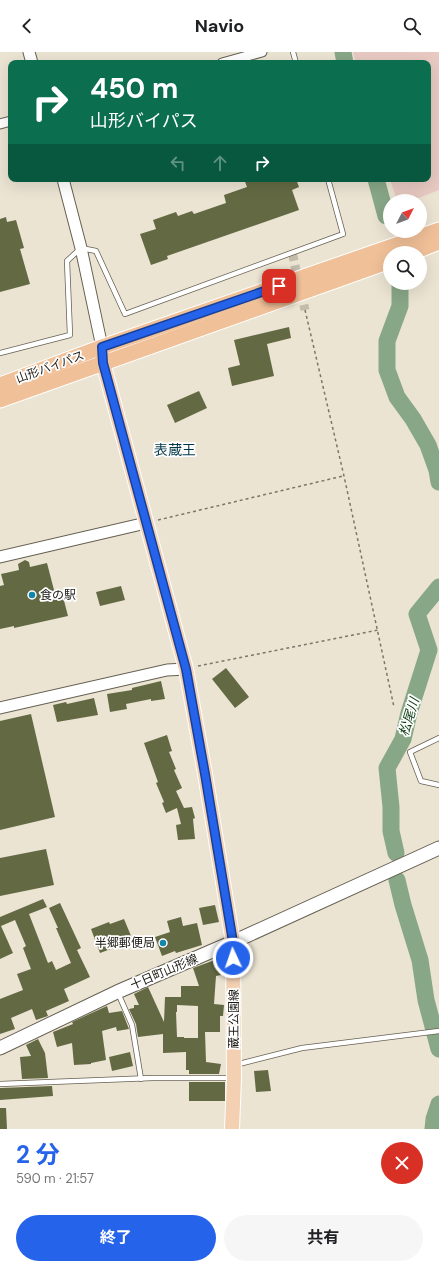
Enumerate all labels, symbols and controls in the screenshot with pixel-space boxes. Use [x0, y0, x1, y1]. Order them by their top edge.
text: Navio [195, 14, 244, 38]
icon: back [16, 15, 38, 37]
icon: search [401, 15, 423, 37]
text: 450 m [90, 70, 178, 107]
icon: right [24, 76, 76, 128]
text: 山形バイパス [90, 109, 198, 133]
icon: left [167, 152, 189, 174]
icon: ahead [209, 152, 231, 174]
icon: right [251, 152, 273, 174]
north arrow [383, 194, 427, 238]
map controls [383, 194, 427, 290]
button: search [383, 246, 427, 290]
pin [262, 269, 296, 303]
icon: arrive [268, 275, 290, 297]
street label: 山形バイパス [14, 347, 86, 387]
district label: 表蔵王 [154, 441, 196, 459]
place label: 食の駅 [40, 587, 76, 603]
marker: 食の駅 [27, 590, 37, 600]
water label: 松尾川 [395, 694, 423, 738]
place label: 半郷郵便局 [95, 935, 155, 951]
position arrow [212, 937, 254, 979]
marker: 半郷郵便局 [158, 938, 168, 948]
street label: 十日町山形線 [128, 951, 200, 993]
street label: 蔵王公園線 [226, 989, 242, 1049]
text: 2 分 [16, 1139, 60, 1170]
button: close [381, 1142, 423, 1184]
text: 590 m · 21:57 [16, 1170, 94, 1187]
button: 終了 [16, 1215, 216, 1261]
button: 共有 [224, 1215, 423, 1261]

